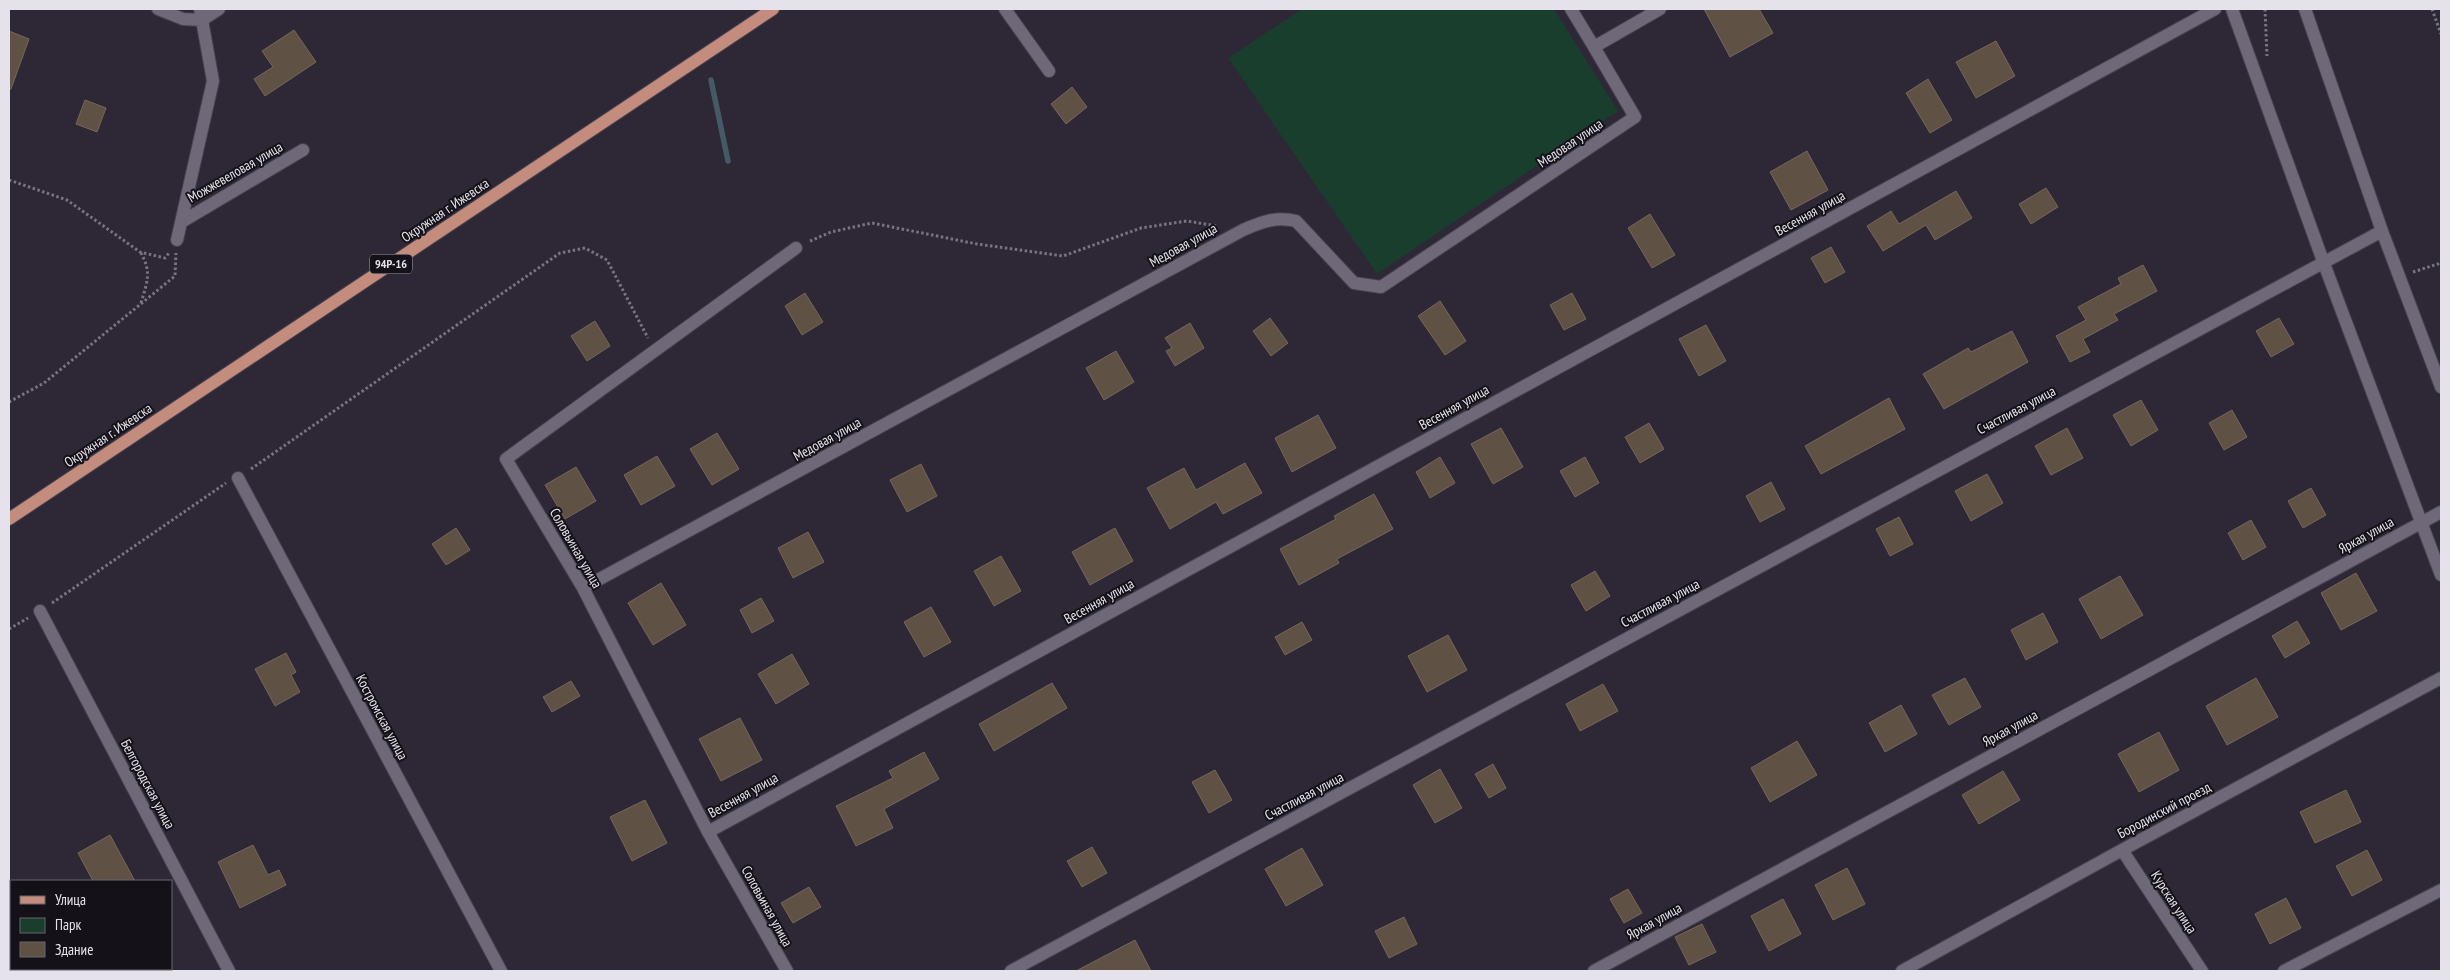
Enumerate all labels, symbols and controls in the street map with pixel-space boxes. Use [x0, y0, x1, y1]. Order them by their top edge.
street label: Медовая улица [1534, 115, 1606, 171]
street label: Можжевеловая улица [184, 137, 286, 207]
street label: Окружная г. Ижевска [398, 174, 492, 246]
street label: Весенняя улица [1772, 186, 1848, 240]
street label: Медовая улица [1146, 219, 1220, 271]
road number: 94Р-16 [370, 254, 412, 274]
street label: Весенняя улица [1416, 380, 1492, 434]
street label: Счастливая улица [1974, 382, 2058, 438]
street label: Окружная г. Ижевска [61, 399, 155, 471]
street label: Медовая улица [790, 413, 864, 465]
street label: Соловьиная улица [546, 505, 606, 591]
street label: Яркая улица [2335, 512, 2397, 558]
street label: Весенняя улица [1061, 574, 1137, 628]
street label: Счастливая улица [1618, 575, 1702, 631]
street label: Костромская улица [352, 671, 412, 763]
street label: Яркая улица [1979, 705, 2041, 751]
street label: Белгородская улица [117, 736, 179, 832]
street label: Весенняя улица [705, 768, 781, 822]
street label: Счастливая улица [1262, 768, 1346, 824]
street label: Бородинский проезд [2114, 778, 2214, 842]
street label: Соловьиная улица [737, 862, 797, 950]
street label: Курская улица [2147, 867, 2201, 937]
legend [10, 880, 172, 970]
text: Улица [55, 890, 86, 909]
street label: Яркая улица [1623, 898, 1685, 944]
text: Парк [55, 915, 81, 934]
text: Здание [55, 940, 93, 959]

